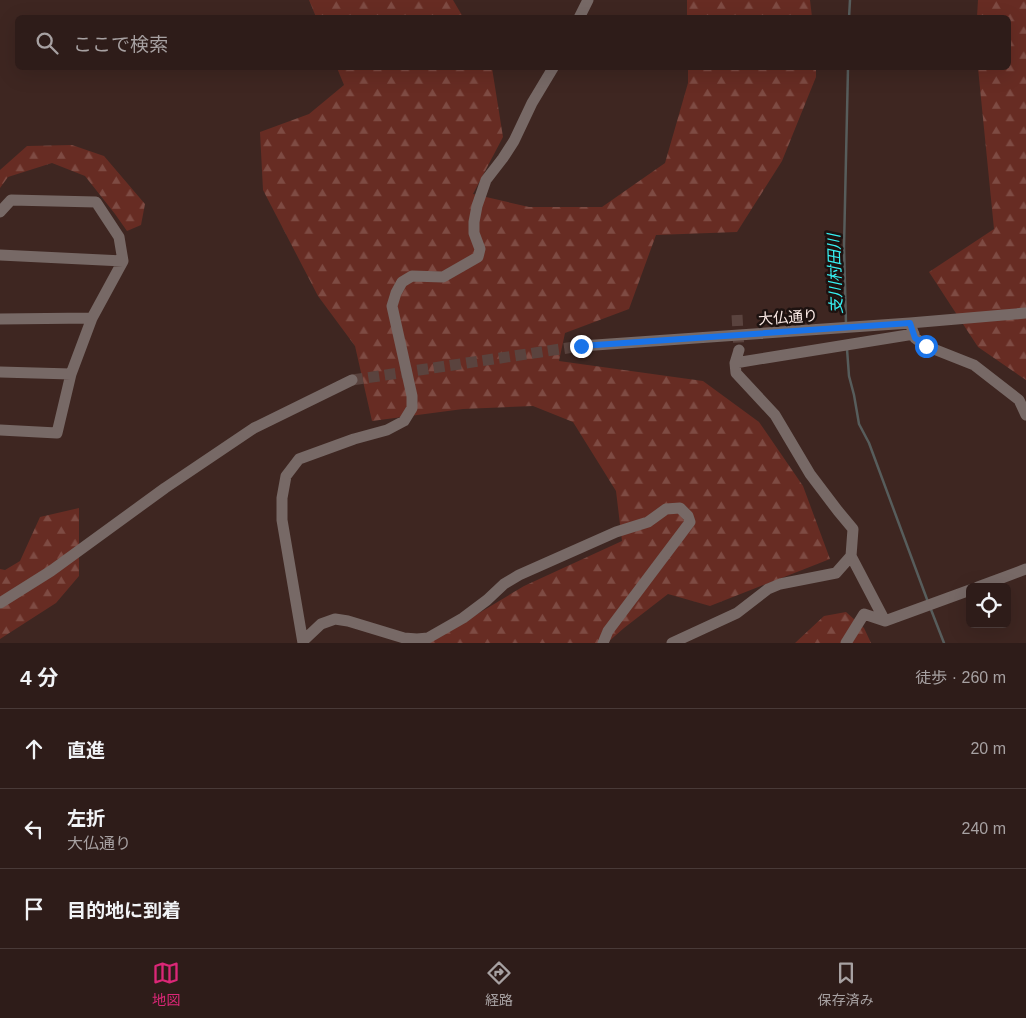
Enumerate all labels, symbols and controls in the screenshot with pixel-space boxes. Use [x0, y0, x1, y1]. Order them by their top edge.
search box [15, 15, 1011, 70]
icon: search [33, 29, 61, 57]
text: ここで検索 [73, 34, 168, 55]
water label: 支川村田川 [825, 232, 845, 314]
street label: 大仏通り [757, 306, 819, 328]
route end [570, 335, 593, 358]
route start [915, 335, 938, 358]
map controls [966, 583, 1011, 628]
button: locate [966, 583, 1011, 628]
text: 4 分 [20, 666, 59, 689]
text: 徒歩 · 260 m [915, 669, 1006, 686]
icon: ahead [20, 735, 48, 763]
text: 直進 [67, 740, 105, 761]
text: 20 m [970, 740, 1006, 757]
text: 左折 [67, 808, 105, 829]
icon: left [20, 815, 48, 843]
text: 240 m [962, 820, 1006, 837]
text: 大仏通り [67, 835, 131, 852]
icon: arrive [20, 895, 48, 923]
text: 目的地に到着 [67, 900, 181, 921]
tab: 地図 [152, 959, 180, 1009]
tab: 経路 [485, 959, 513, 1009]
tab: 保存済み [818, 959, 874, 1009]

